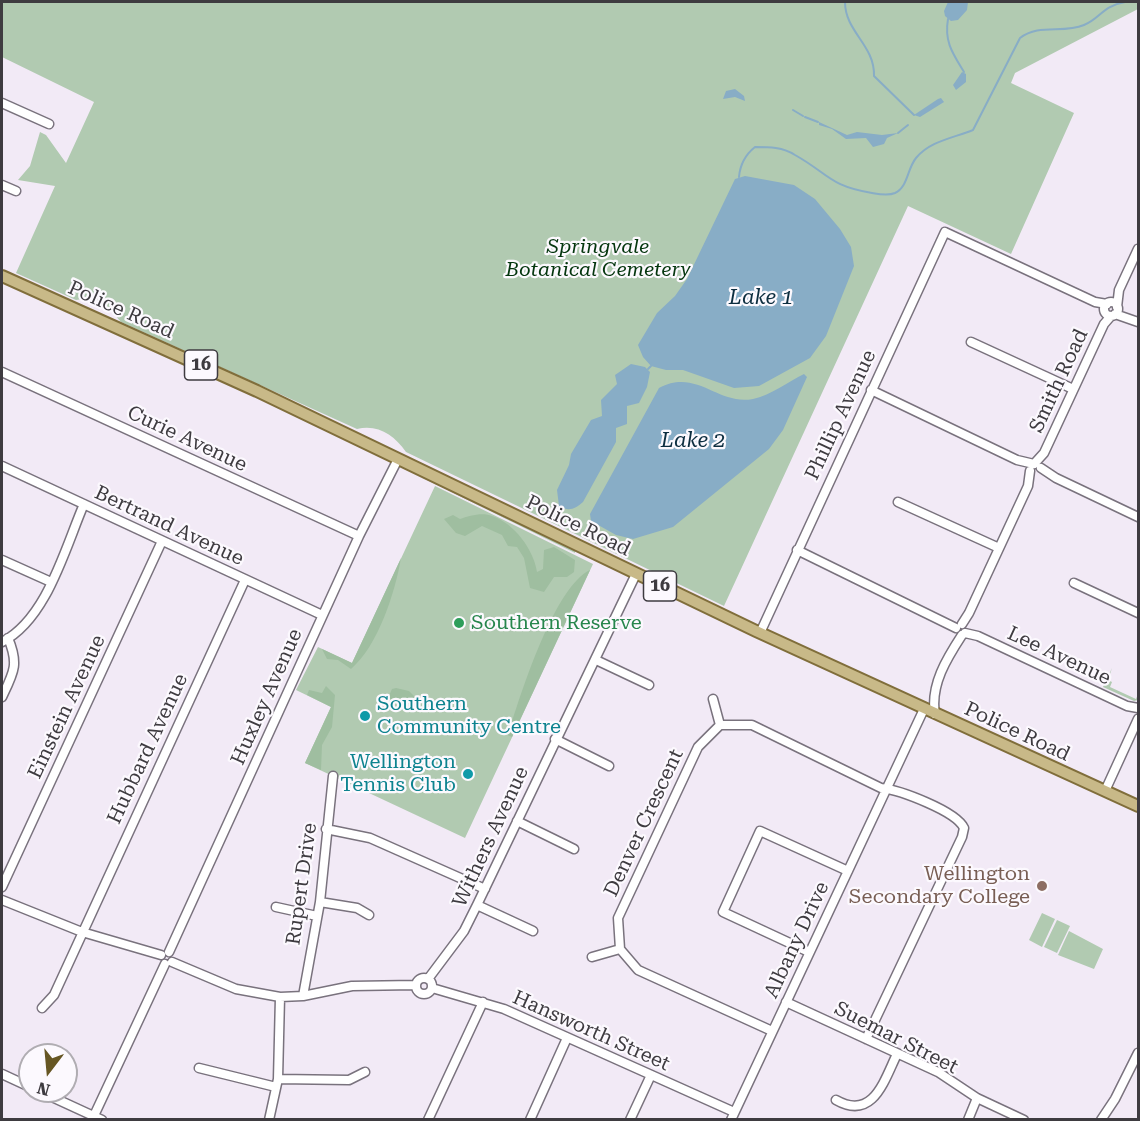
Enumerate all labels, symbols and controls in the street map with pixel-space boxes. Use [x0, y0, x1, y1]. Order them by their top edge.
park label: Springvale Botanical Cemetery [506, 235, 690, 282]
street label: Police Road [64, 276, 178, 344]
water label: Lake 1 [729, 285, 793, 311]
street label: Smith Road [1025, 325, 1093, 437]
street label: Phillip Avenue [800, 346, 882, 484]
road number: 16 [184, 350, 218, 380]
street label: Curie Avenue [123, 401, 251, 477]
water label: Lake 2 [661, 428, 725, 454]
street label: Bertrand Avenue [91, 481, 247, 571]
street label: Police Road [522, 490, 634, 562]
road number: 16 [644, 571, 676, 601]
place label: Southern Reserve [471, 611, 642, 635]
marker: Southern Reserve [452, 616, 466, 630]
street label: Lee Avenue [1003, 622, 1115, 690]
street label: Huxley Avenue [226, 625, 308, 769]
street label: Einstein Avenue [23, 631, 111, 783]
street label: Hubbard Avenue [103, 670, 193, 828]
place label: Southern Community Centre [377, 692, 561, 739]
street label: Police Road [960, 697, 1074, 767]
marker: Southern Community Centre [358, 709, 372, 723]
street label: Denver Crescent [599, 745, 689, 901]
place label: Wellington Tennis Club [340, 750, 456, 797]
street label: Withers Avenue [448, 763, 534, 911]
marker: Wellington Tennis Club [461, 767, 475, 781]
street label: Rupert Drive [282, 821, 322, 947]
place label: Wellington Secondary College [849, 862, 1030, 909]
street label: Albany Drive [760, 878, 834, 1002]
marker: Wellington Secondary College [1035, 879, 1049, 893]
street label: Hansworth Street [509, 986, 673, 1076]
street label: Suemar Street [830, 997, 962, 1079]
north arrow [18, 1043, 78, 1103]
text: N [35, 1078, 52, 1100]

